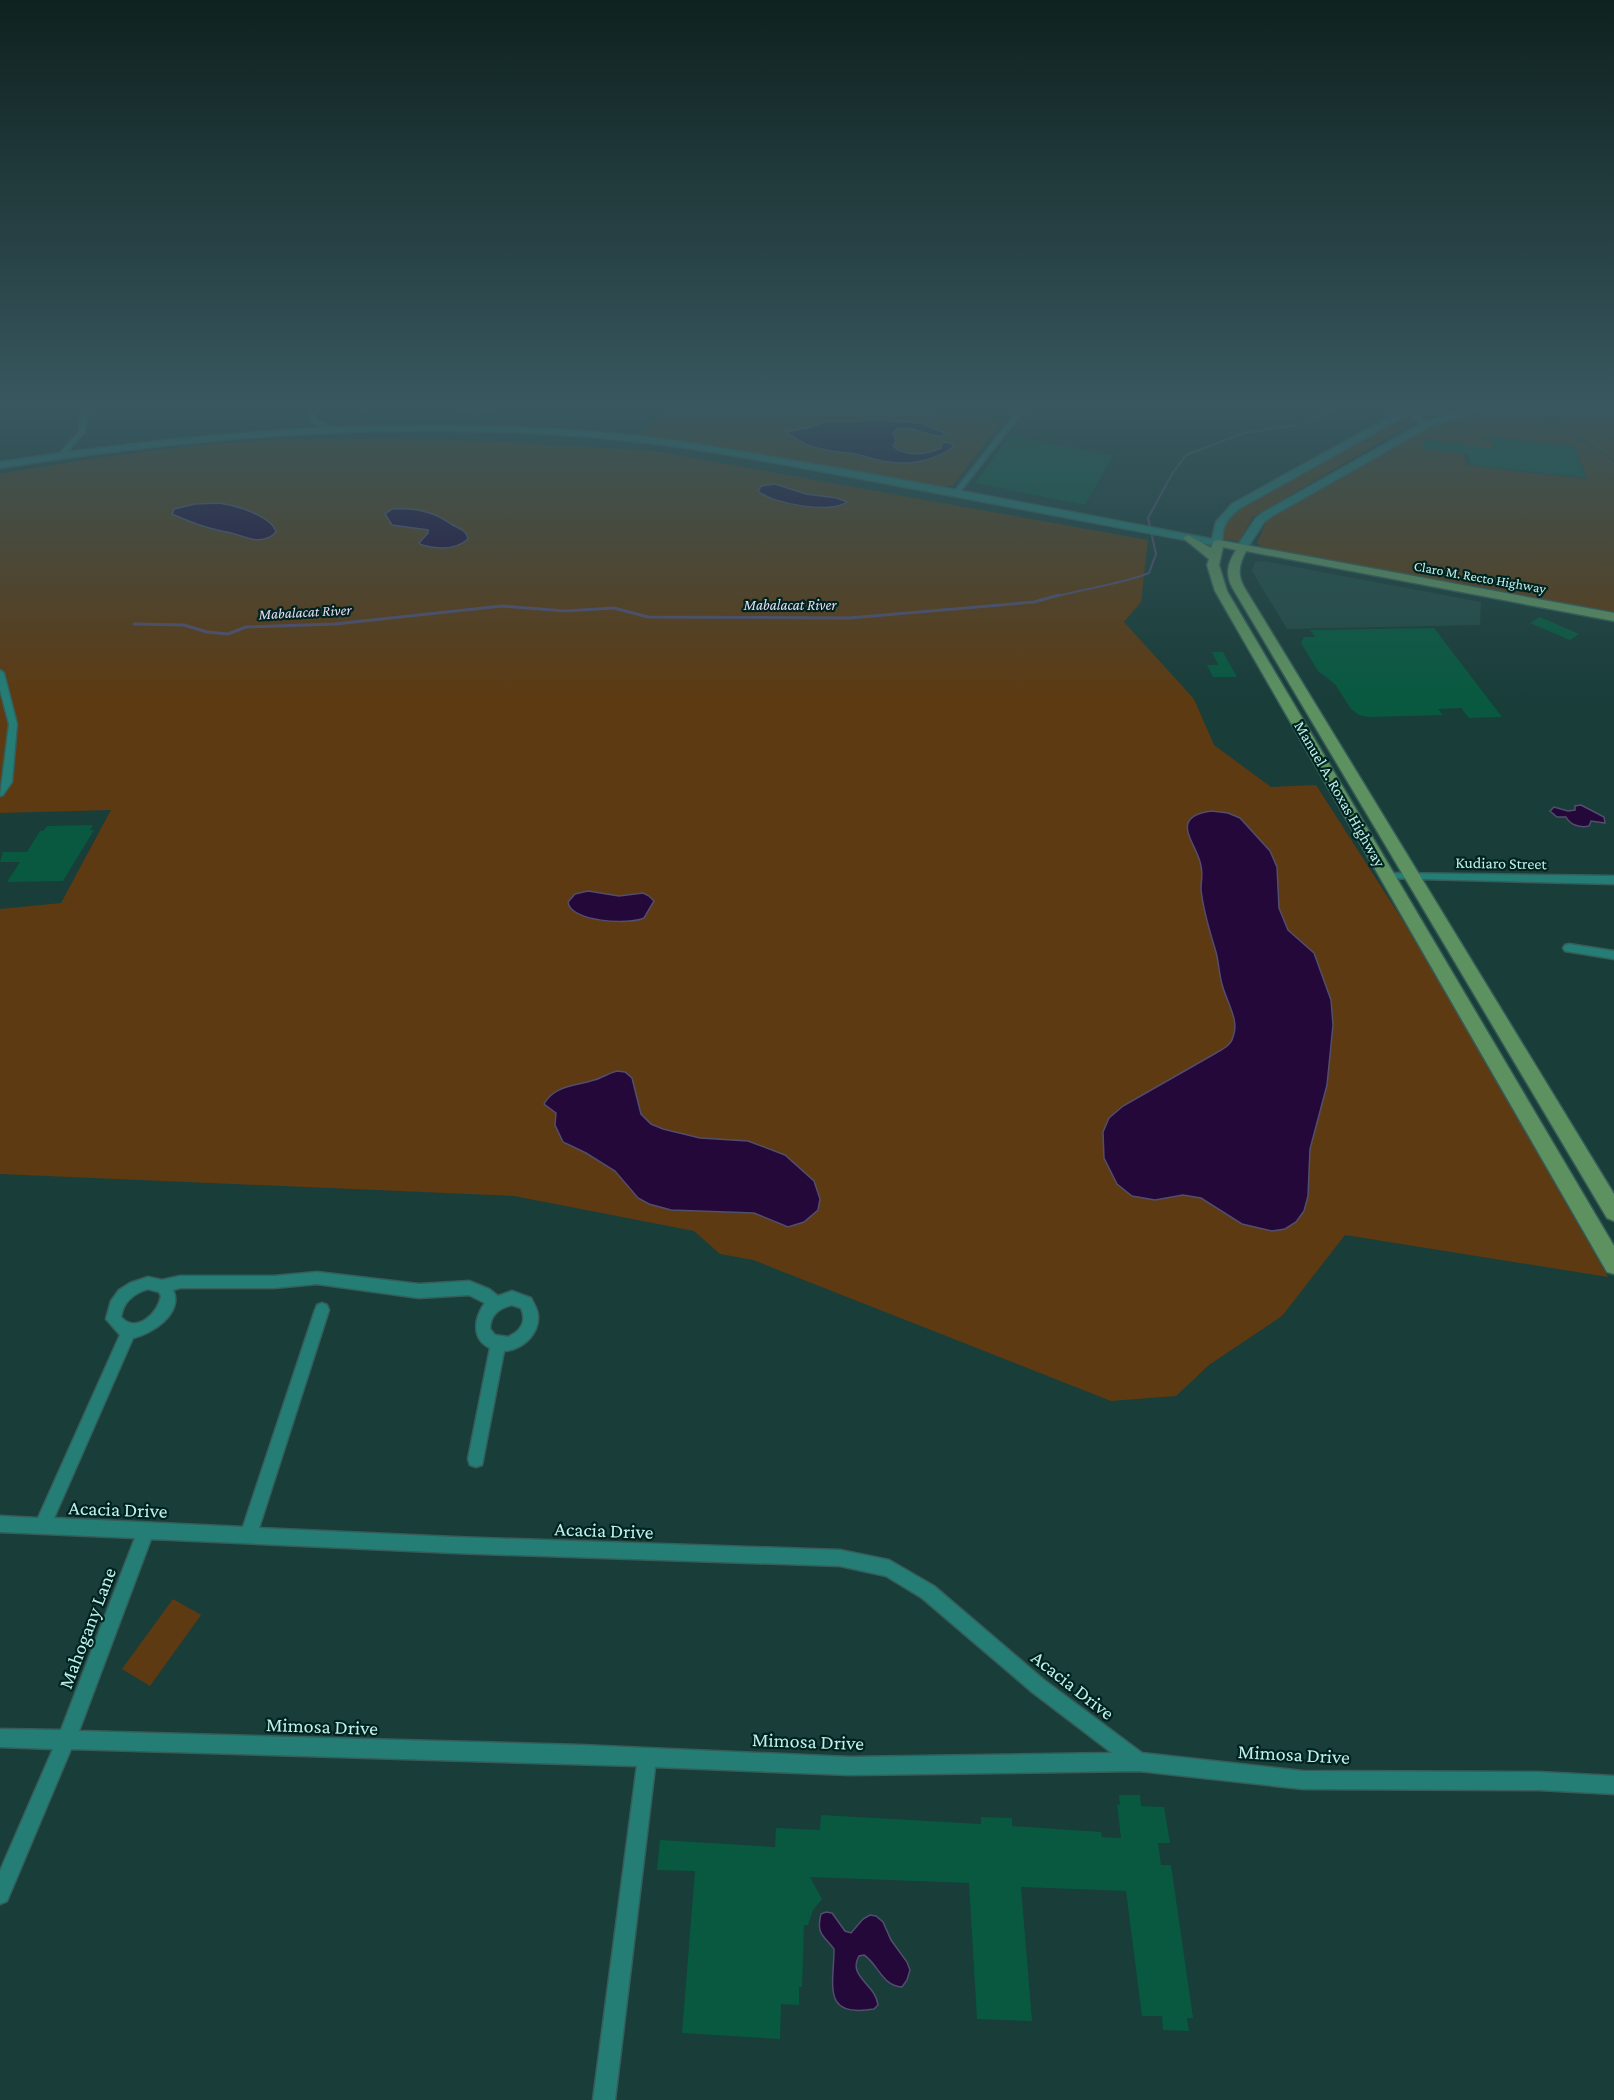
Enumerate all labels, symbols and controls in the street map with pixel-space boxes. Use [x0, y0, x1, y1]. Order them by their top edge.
street label: Claro M. Recto Highway [1413, 557, 1548, 597]
water label: Mabalacat River [743, 597, 837, 613]
water label: Mabalacat River [257, 602, 353, 622]
street label: Manuel A. Roxas Highway [1290, 718, 1389, 871]
street label: Kudiaro Street [1455, 854, 1547, 872]
street label: Acacia Drive [68, 1496, 168, 1522]
street label: Acacia Drive [554, 1517, 654, 1543]
street label: Mahogany Lane [54, 1564, 121, 1692]
street label: Acacia Drive [1027, 1646, 1119, 1724]
street label: Mimosa Drive [266, 1713, 379, 1739]
street label: Mimosa Drive [752, 1728, 865, 1754]
street label: Mimosa Drive [1237, 1740, 1351, 1768]

